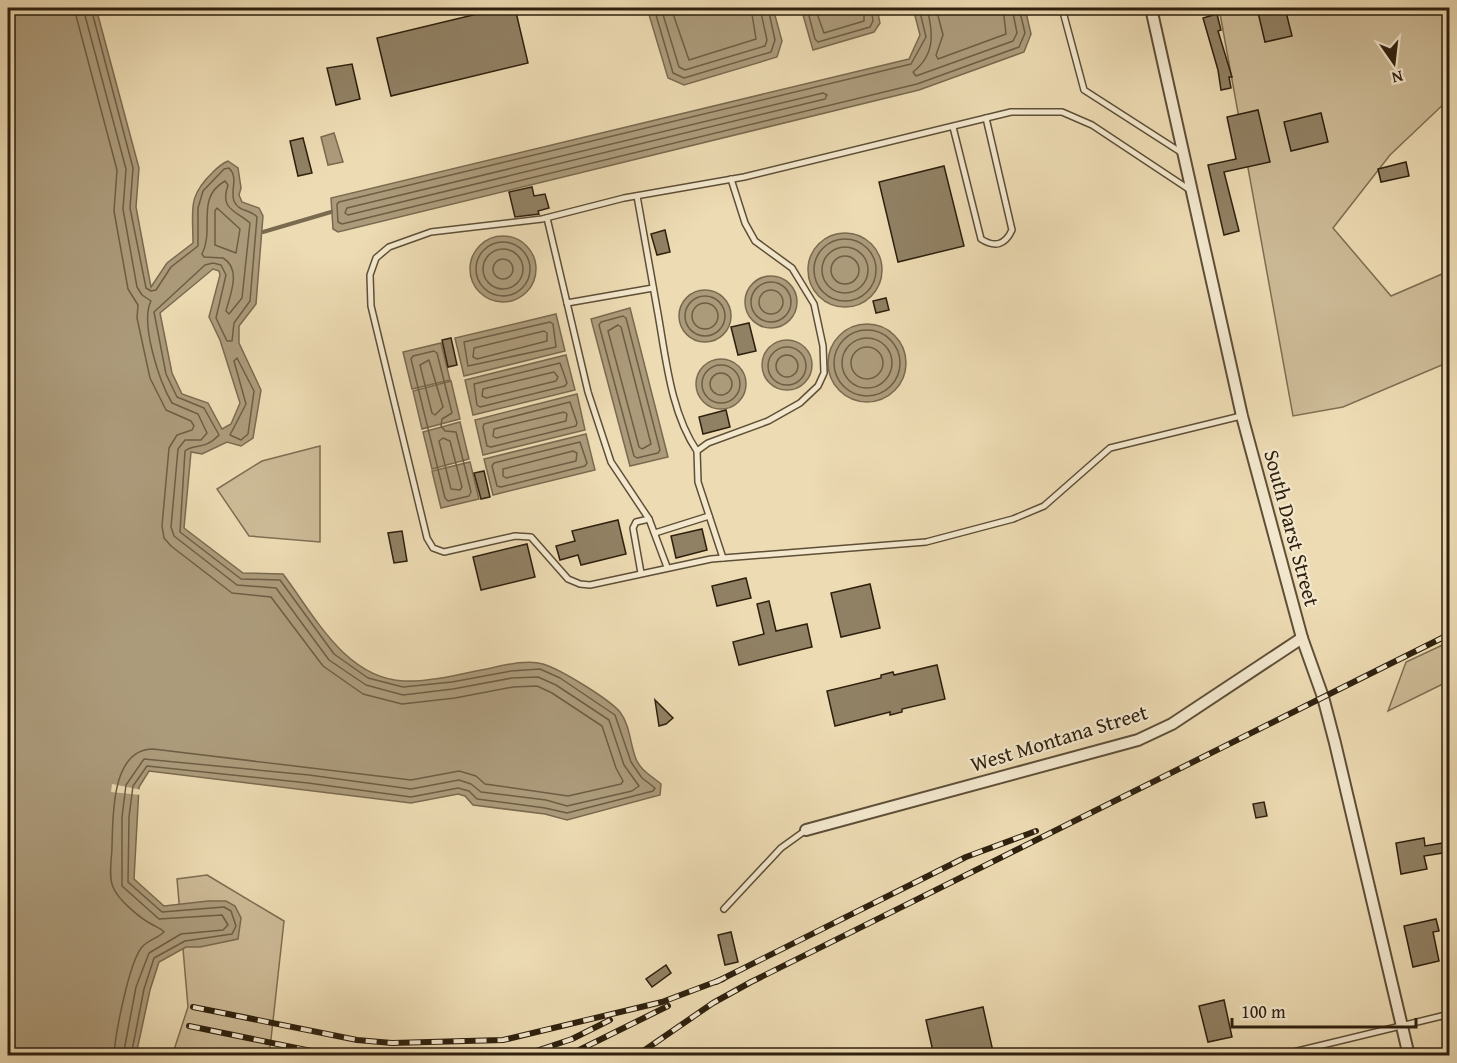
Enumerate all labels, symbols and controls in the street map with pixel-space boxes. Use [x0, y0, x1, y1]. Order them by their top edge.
north arrow [1364, 33, 1424, 93]
text: N [1389, 65, 1406, 91]
street label: South Darst Street [1256, 446, 1328, 610]
street label: West Montana Street [967, 696, 1152, 780]
scale bar [1232, 991, 1416, 1029]
text: 100 m [1241, 998, 1286, 1025]

